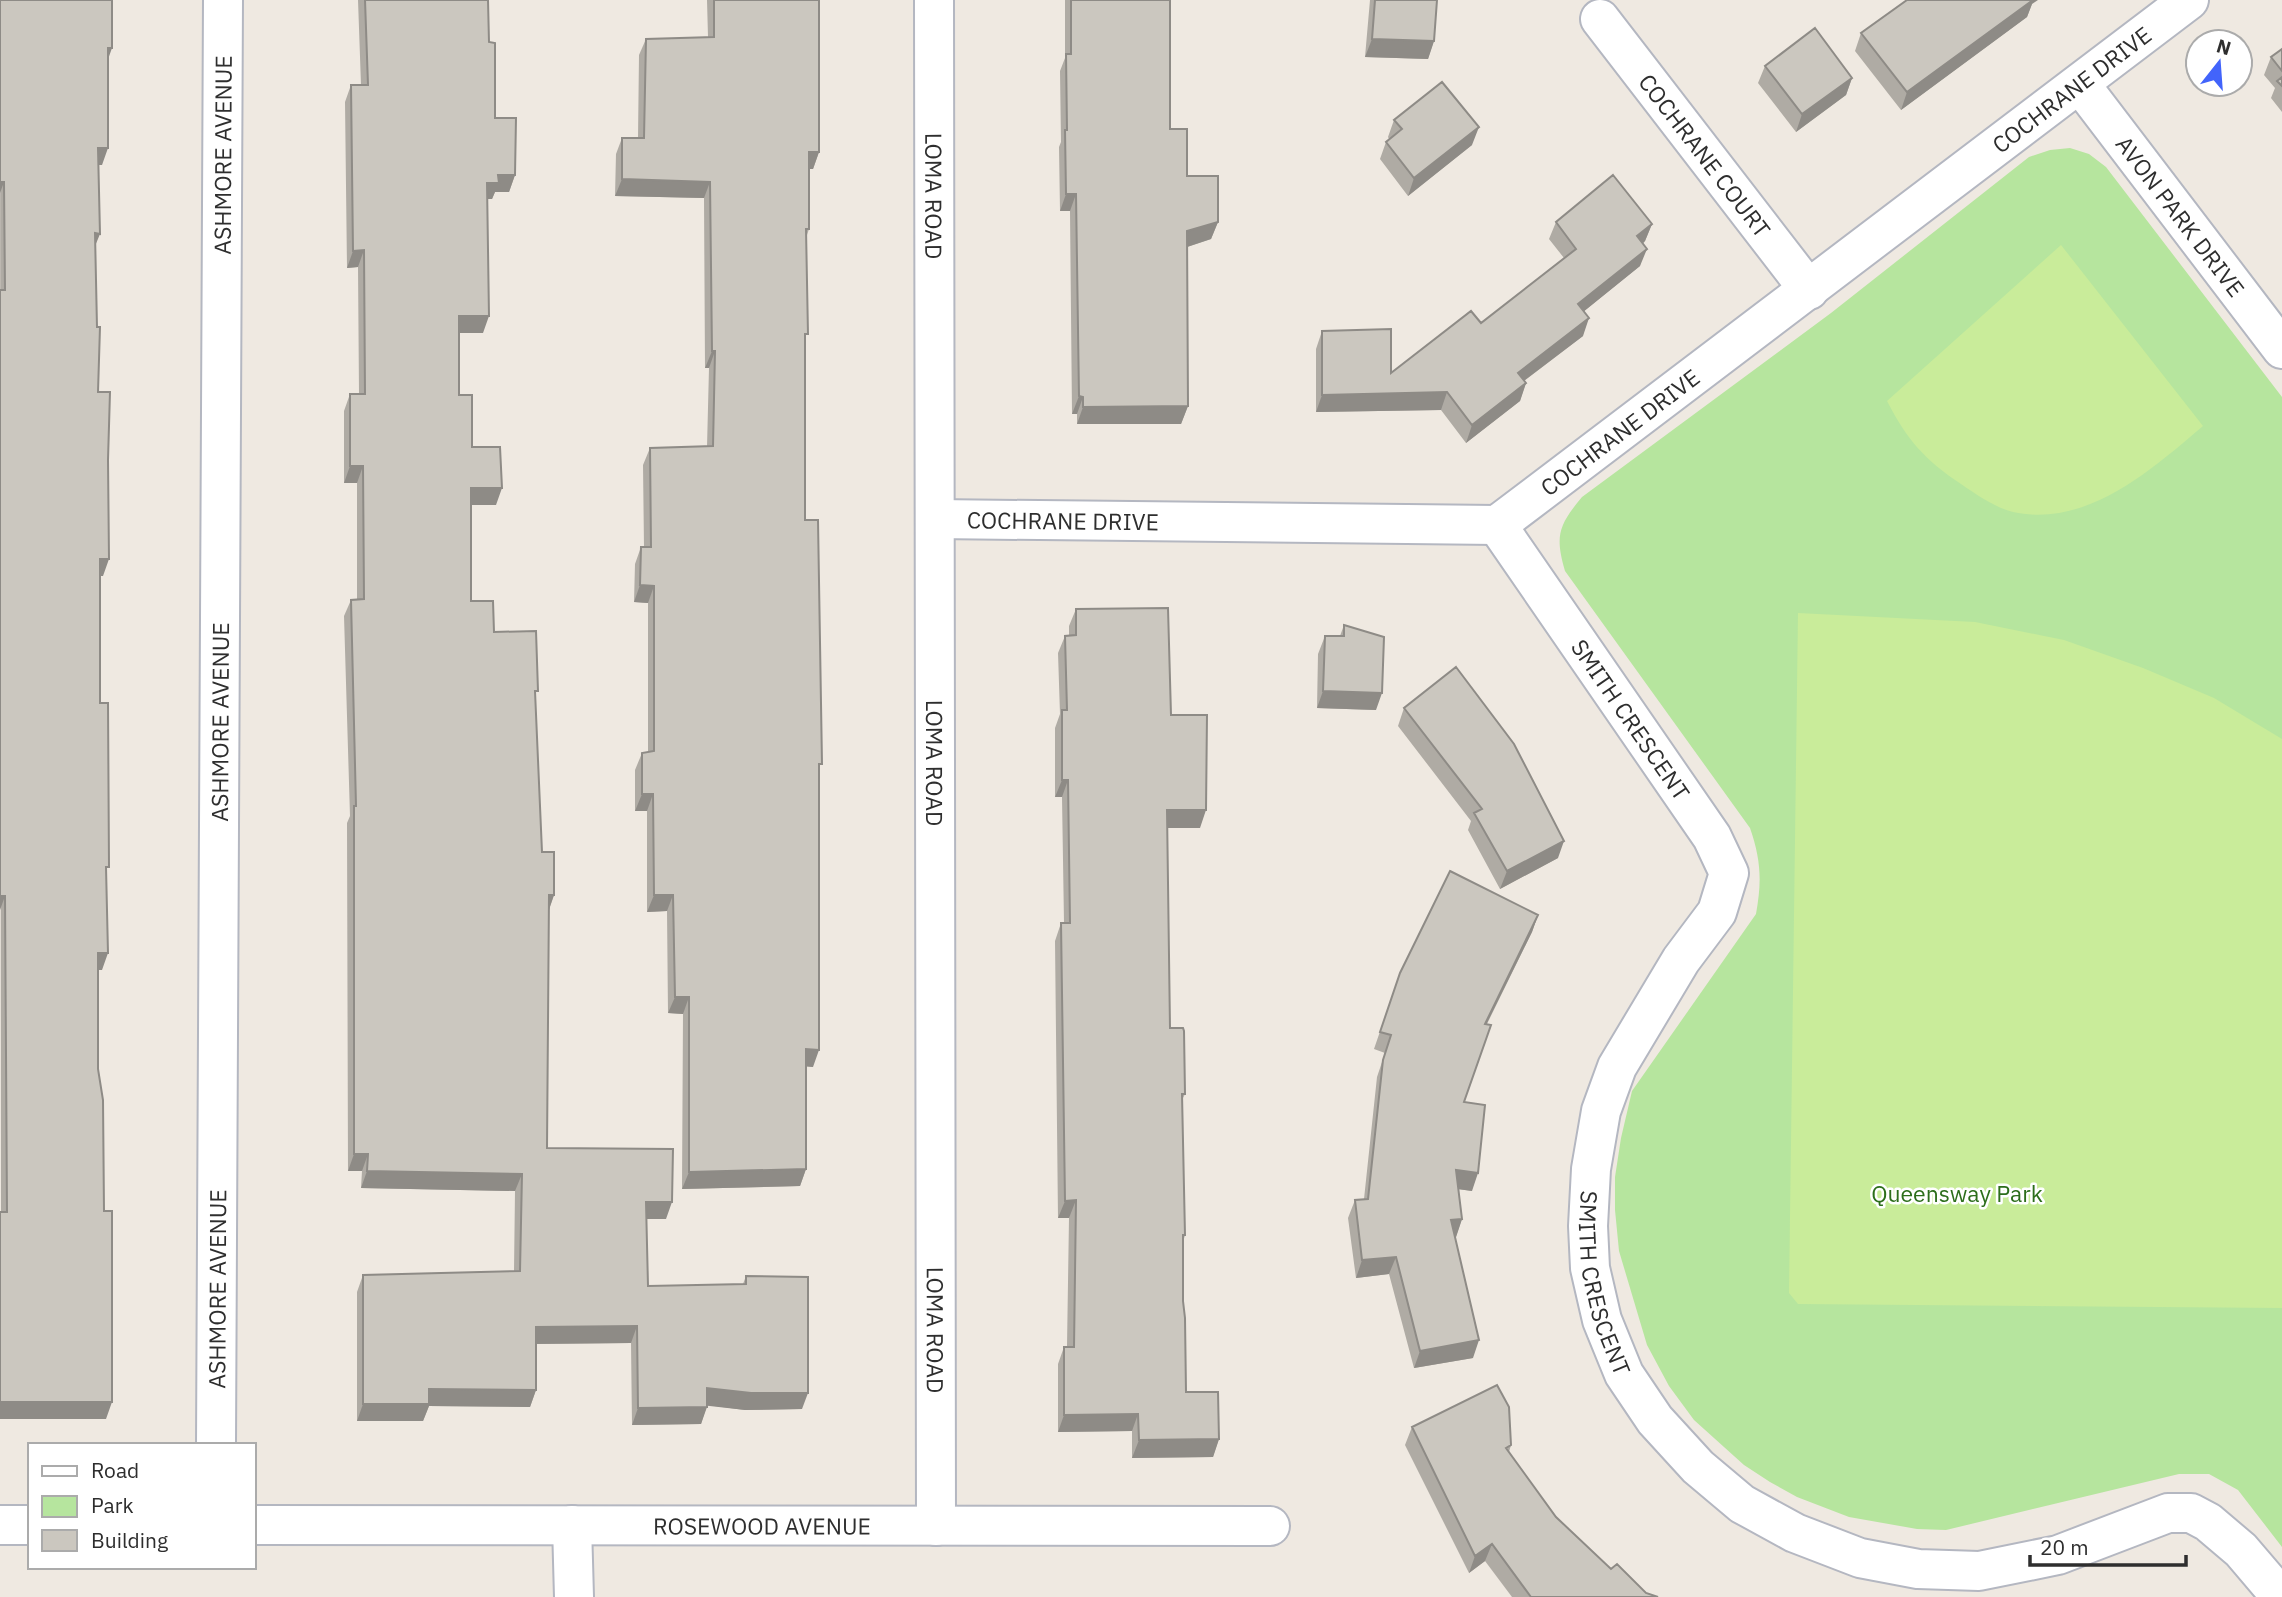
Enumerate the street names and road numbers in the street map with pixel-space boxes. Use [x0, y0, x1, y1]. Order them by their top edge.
street label: COCHRANE DRIVE [1986, 19, 2157, 159]
street label: ASHMORE AVENUE [207, 55, 238, 255]
street label: COCHRANE COURT [1632, 67, 1778, 243]
street label: AVON PARK DRIVE [2110, 129, 2252, 303]
street label: LOMA ROAD [919, 133, 949, 259]
street label: COCHRANE DRIVE [1534, 362, 1705, 502]
street label: COCHRANE DRIVE [967, 504, 1159, 536]
street label: ASHMORE AVENUE [204, 622, 235, 822]
street label: SMITH CRESCENT [1565, 633, 1697, 806]
street label: LOMA ROAD [920, 700, 950, 826]
street label: ASHMORE AVENUE [201, 1189, 232, 1389]
street label: SMITH CRESCENT [1573, 1190, 1638, 1379]
street label: LOMA ROAD [921, 1267, 951, 1393]
street label: ROSEWOOD AVENUE [653, 1510, 871, 1541]

